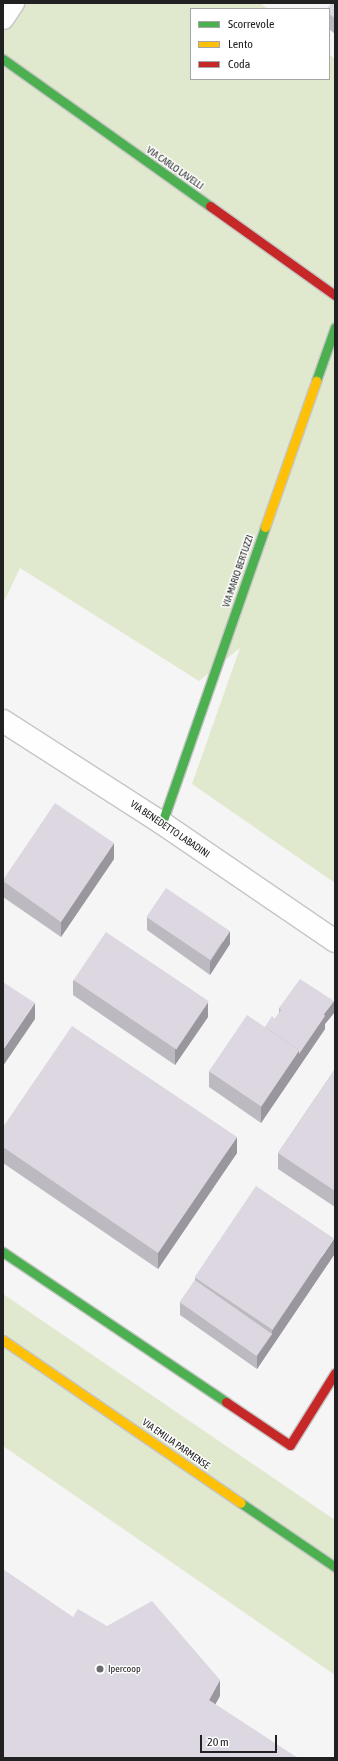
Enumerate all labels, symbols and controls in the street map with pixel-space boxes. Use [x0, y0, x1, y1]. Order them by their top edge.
legend [190, 8, 330, 80]
text: Scorrevole [228, 17, 275, 31]
text: Lento [228, 37, 253, 51]
text: Coda [228, 57, 250, 71]
street label: VIA CARLO LAVELLI [144, 144, 206, 192]
street label: VIA MARIO BERTUZZI [220, 533, 256, 609]
street label: VIA BENEDETTO LABADINI [128, 798, 212, 860]
street label: VIA EMILIA PARMENSE [140, 1416, 212, 1472]
place label: Ipercoop [108, 1663, 141, 1675]
marker: Ipercoop [95, 1664, 105, 1674]
scale bar [202, 1727, 279, 1753]
text: 20 m [207, 1735, 229, 1749]

